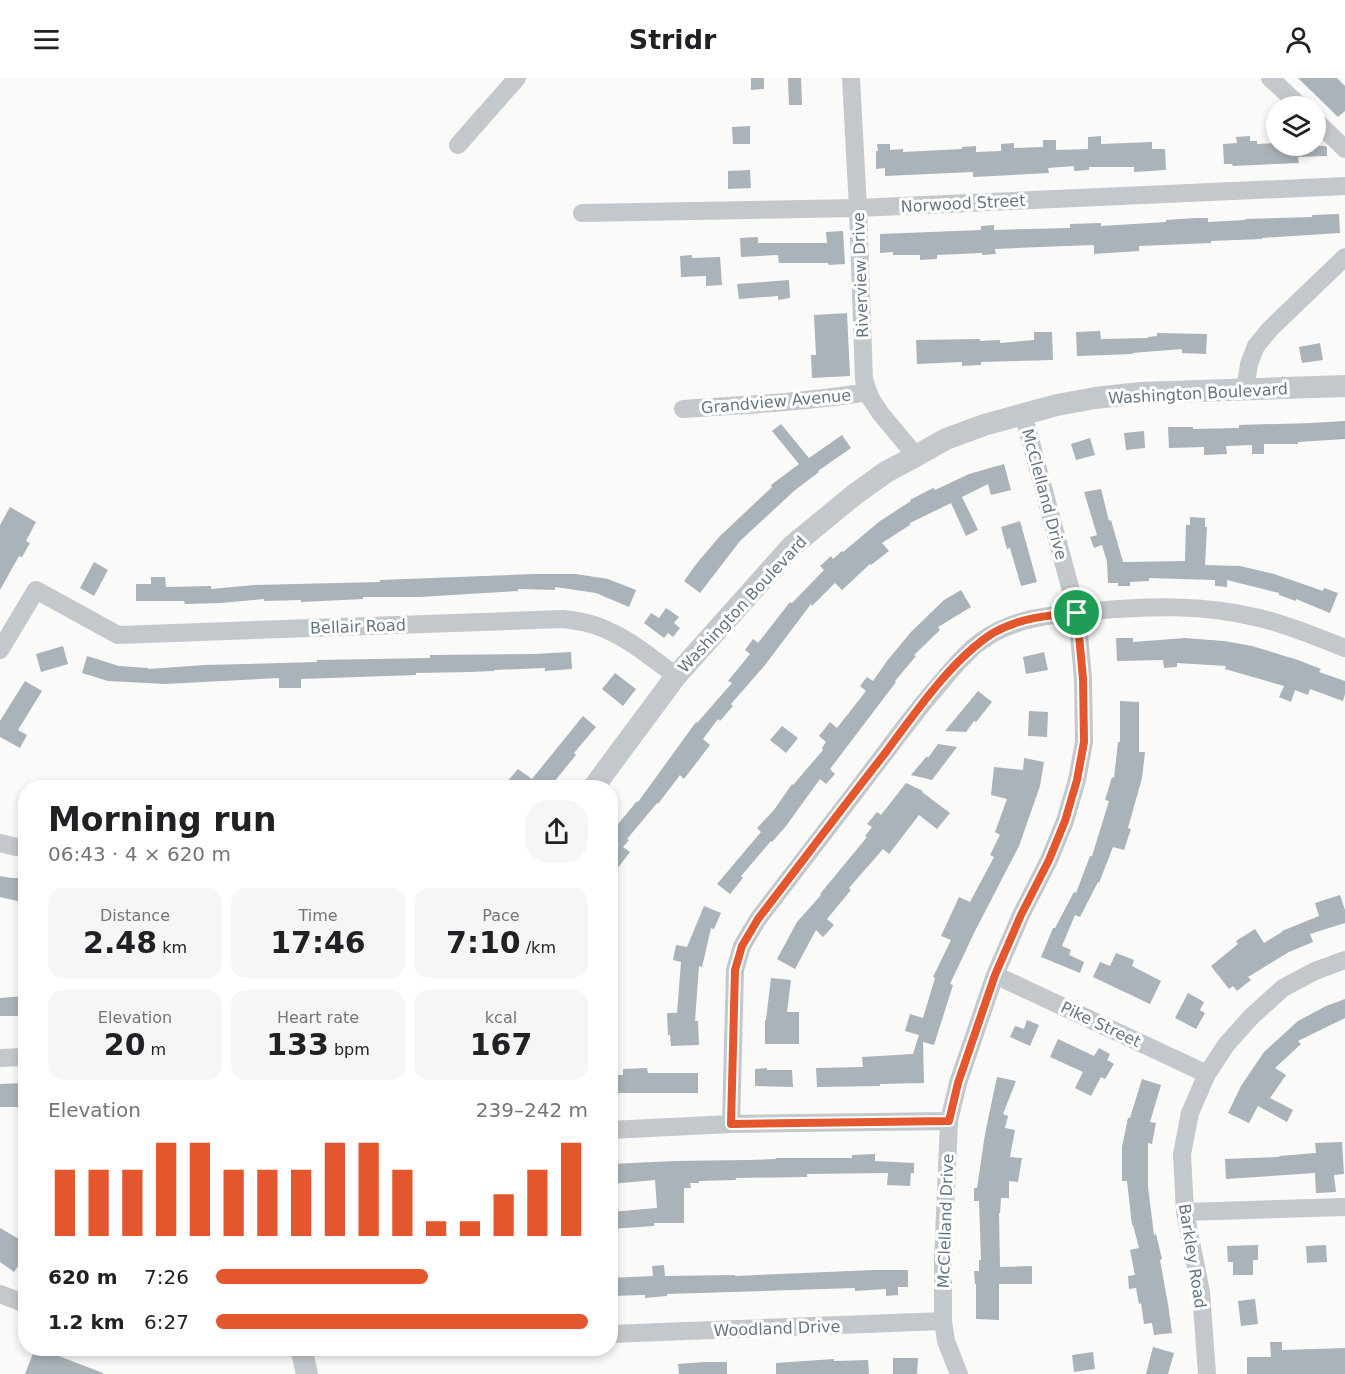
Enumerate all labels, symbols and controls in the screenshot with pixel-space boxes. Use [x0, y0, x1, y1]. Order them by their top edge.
icon: menu [30, 23, 63, 56]
icon: person [1282, 23, 1315, 56]
text: Stridr [629, 24, 716, 55]
map controls [1266, 96, 1326, 156]
button: layers [1266, 96, 1326, 156]
street label: Norwood Street [900, 191, 1026, 216]
street label: Riverview Drive [849, 212, 872, 338]
street label: Washington Boulevard [1108, 379, 1288, 408]
street label: Grandview Avenue [700, 385, 852, 418]
street label: McClelland Drive [1018, 427, 1071, 562]
street label: Washington Boulevard [674, 532, 811, 677]
pin [1051, 587, 1102, 638]
icon: arrive [1060, 596, 1093, 629]
street label: Bellair Road [310, 615, 406, 638]
text: Morning run [48, 800, 276, 839]
button: share [525, 800, 588, 863]
text: 06:43 · 4 × 620 m [48, 842, 231, 866]
text: Distance [100, 906, 170, 925]
text: Time [298, 906, 338, 925]
text: Pace [482, 906, 520, 925]
text: 2.48 [83, 925, 157, 960]
text: 17:46 [270, 925, 366, 960]
text: 7:10 [446, 925, 521, 960]
text: km [157, 938, 187, 957]
text: /km [521, 938, 556, 957]
street label: Pike Street [1058, 998, 1144, 1051]
text: Elevation [98, 1008, 172, 1027]
text: Heart rate [277, 1008, 359, 1027]
text: kcal [485, 1008, 517, 1027]
text: 20 [104, 1027, 146, 1062]
text: 133 [266, 1027, 329, 1062]
text: 167 [470, 1027, 532, 1062]
text: m [146, 1040, 166, 1059]
text: bpm [329, 1040, 370, 1059]
text: Elevation [48, 1098, 141, 1122]
text: 239–242 m [476, 1098, 588, 1122]
street label: McClelland Drive [934, 1153, 957, 1289]
street label: Barkley Road [1175, 1202, 1210, 1310]
text: 620 m [48, 1265, 118, 1289]
text: 7:26 [144, 1265, 189, 1289]
text: 1.2 km [48, 1310, 125, 1334]
text: 6:27 [144, 1310, 189, 1334]
street label: Woodland Drive [713, 1317, 841, 1340]

